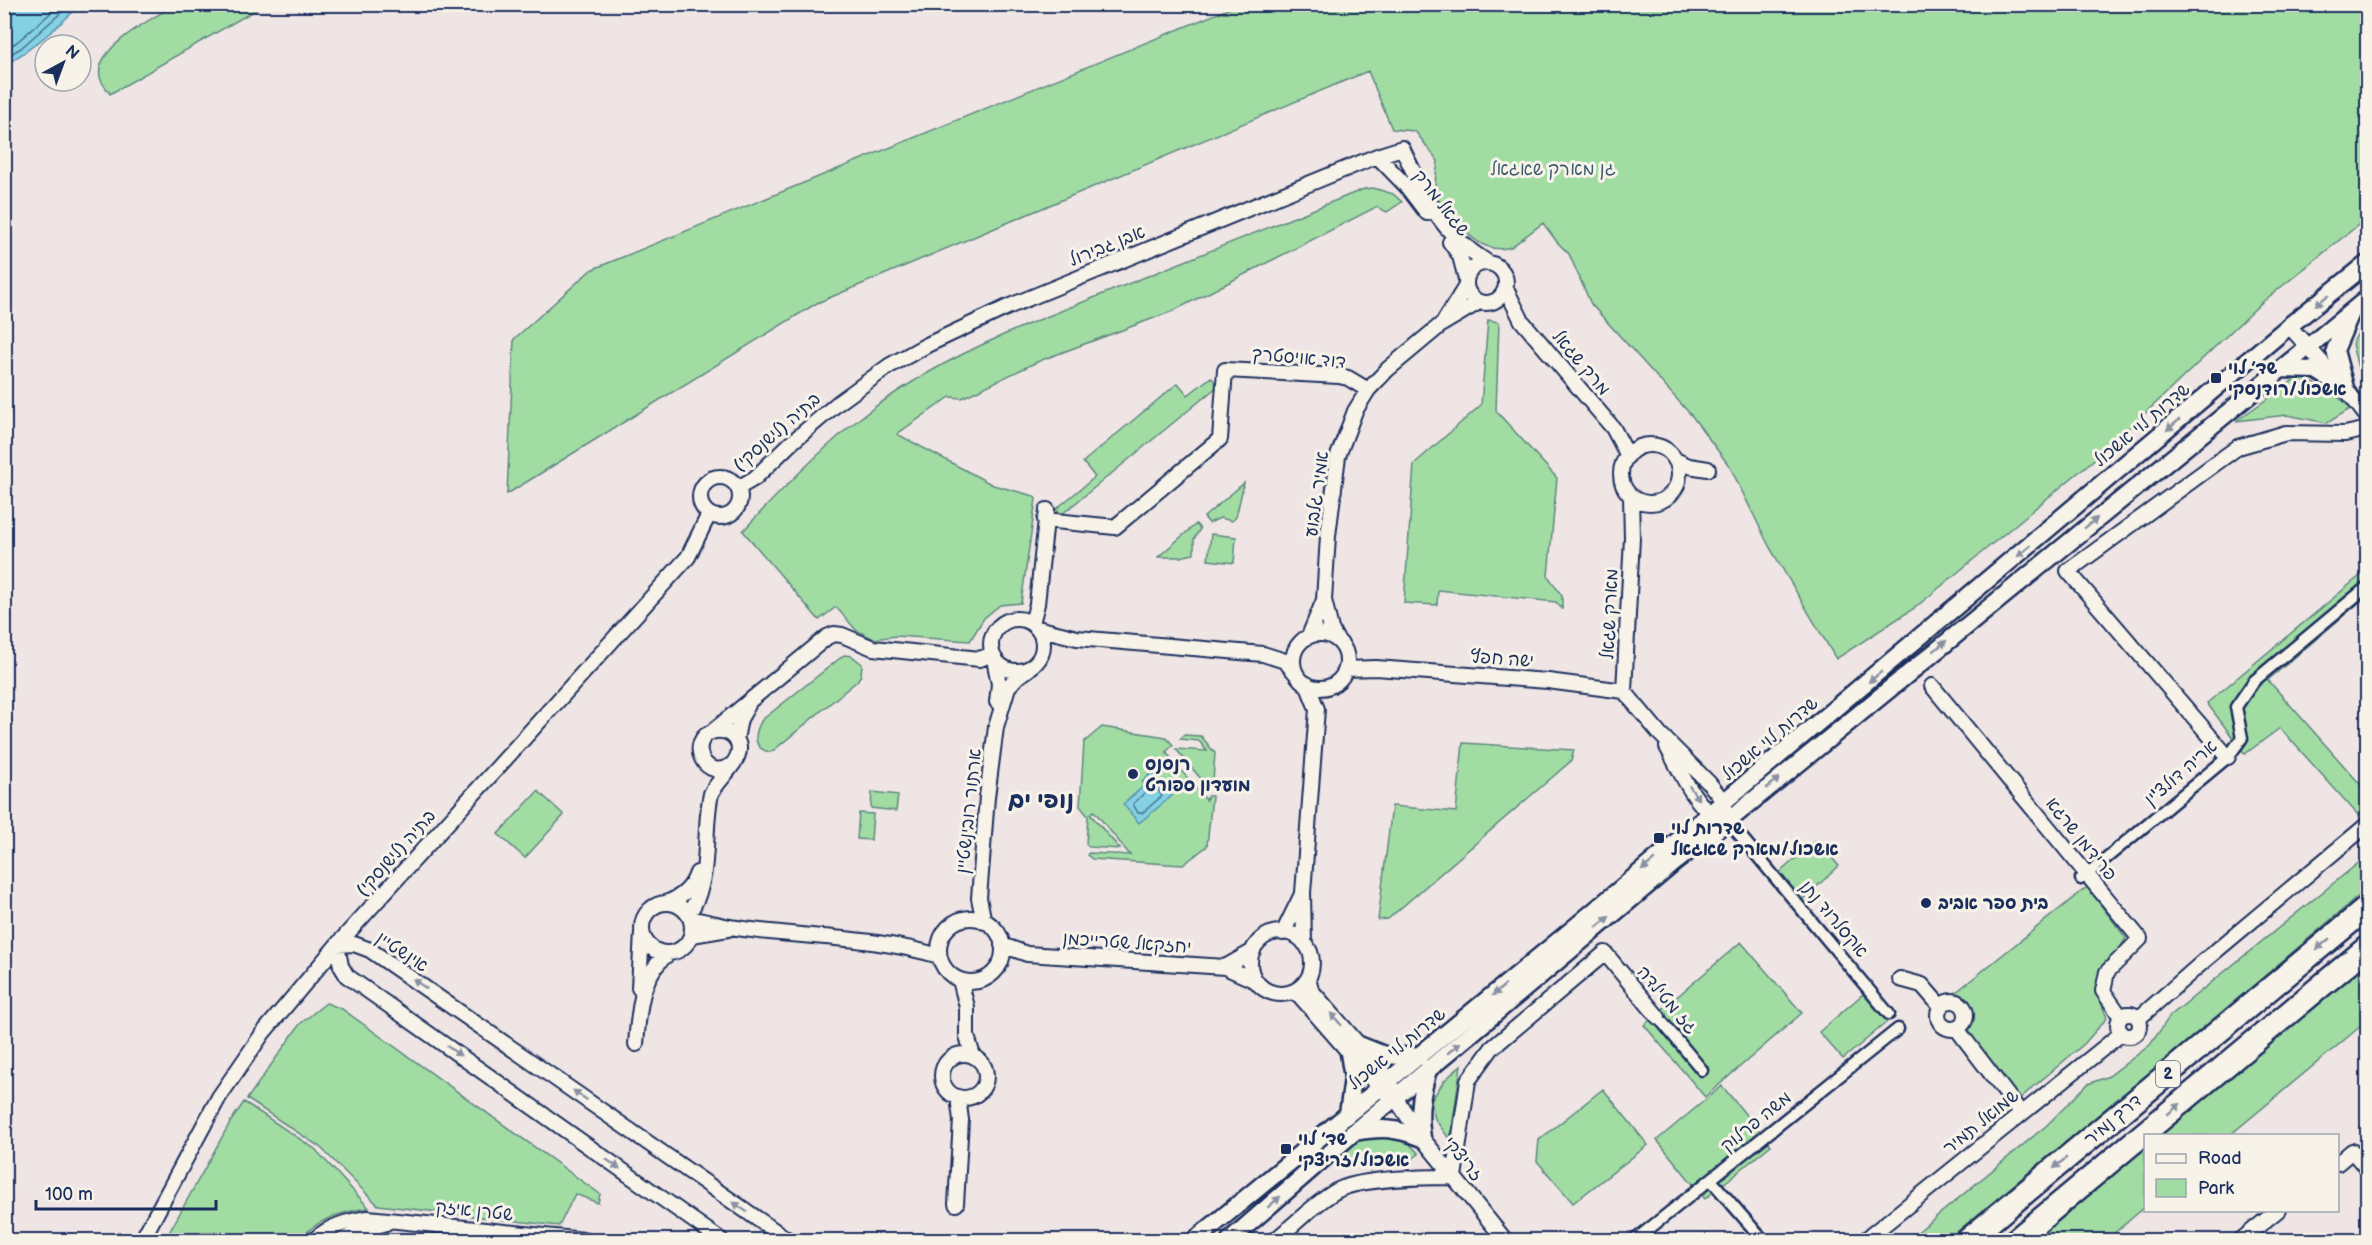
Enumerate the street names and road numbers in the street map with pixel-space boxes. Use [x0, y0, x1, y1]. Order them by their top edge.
street label: שגאל מרק [1409, 166, 1473, 240]
street label: אבן גבירול [1066, 221, 1148, 271]
street label: מרק שגאל [1548, 326, 1614, 400]
street label: דוד אויסטרך [1251, 343, 1347, 373]
street label: שדרות לוי אשכול [2090, 379, 2194, 471]
street label: בתיה (לישנסקי) [729, 388, 825, 476]
street label: אמיר גלבוע [1301, 450, 1333, 538]
street label: מארק שגאל [1597, 568, 1623, 660]
street label: ישה חפץ [1470, 646, 1534, 672]
street label: שדרות לוי אשכול [1718, 693, 1822, 785]
street label: אריה דולצ'ין [2140, 736, 2222, 810]
street label: ארתור רובינשטיין [952, 747, 986, 875]
street label: פרידמן שרגא [2041, 793, 2121, 885]
street label: בתיה (לישנסקי) [352, 806, 440, 900]
street label: אקסלרוד נתן [1796, 876, 1872, 962]
street label: אינשטיין [372, 927, 432, 977]
street label: יחזקאל שטרייכמן [1062, 928, 1192, 958]
street label: גז מטילדה [1632, 962, 1702, 1038]
street label: שדרות לוי אשכול [1344, 1003, 1450, 1095]
road number: 2 [2156, 1061, 2180, 1087]
street label: שמואל תמיר [1939, 1085, 2023, 1159]
street label: משה פרלוק [1716, 1087, 1796, 1157]
street label: דרך נמיר [2080, 1090, 2146, 1150]
street label: זריצקי [1439, 1133, 1487, 1185]
street label: שטרן איזק [434, 1196, 514, 1226]

